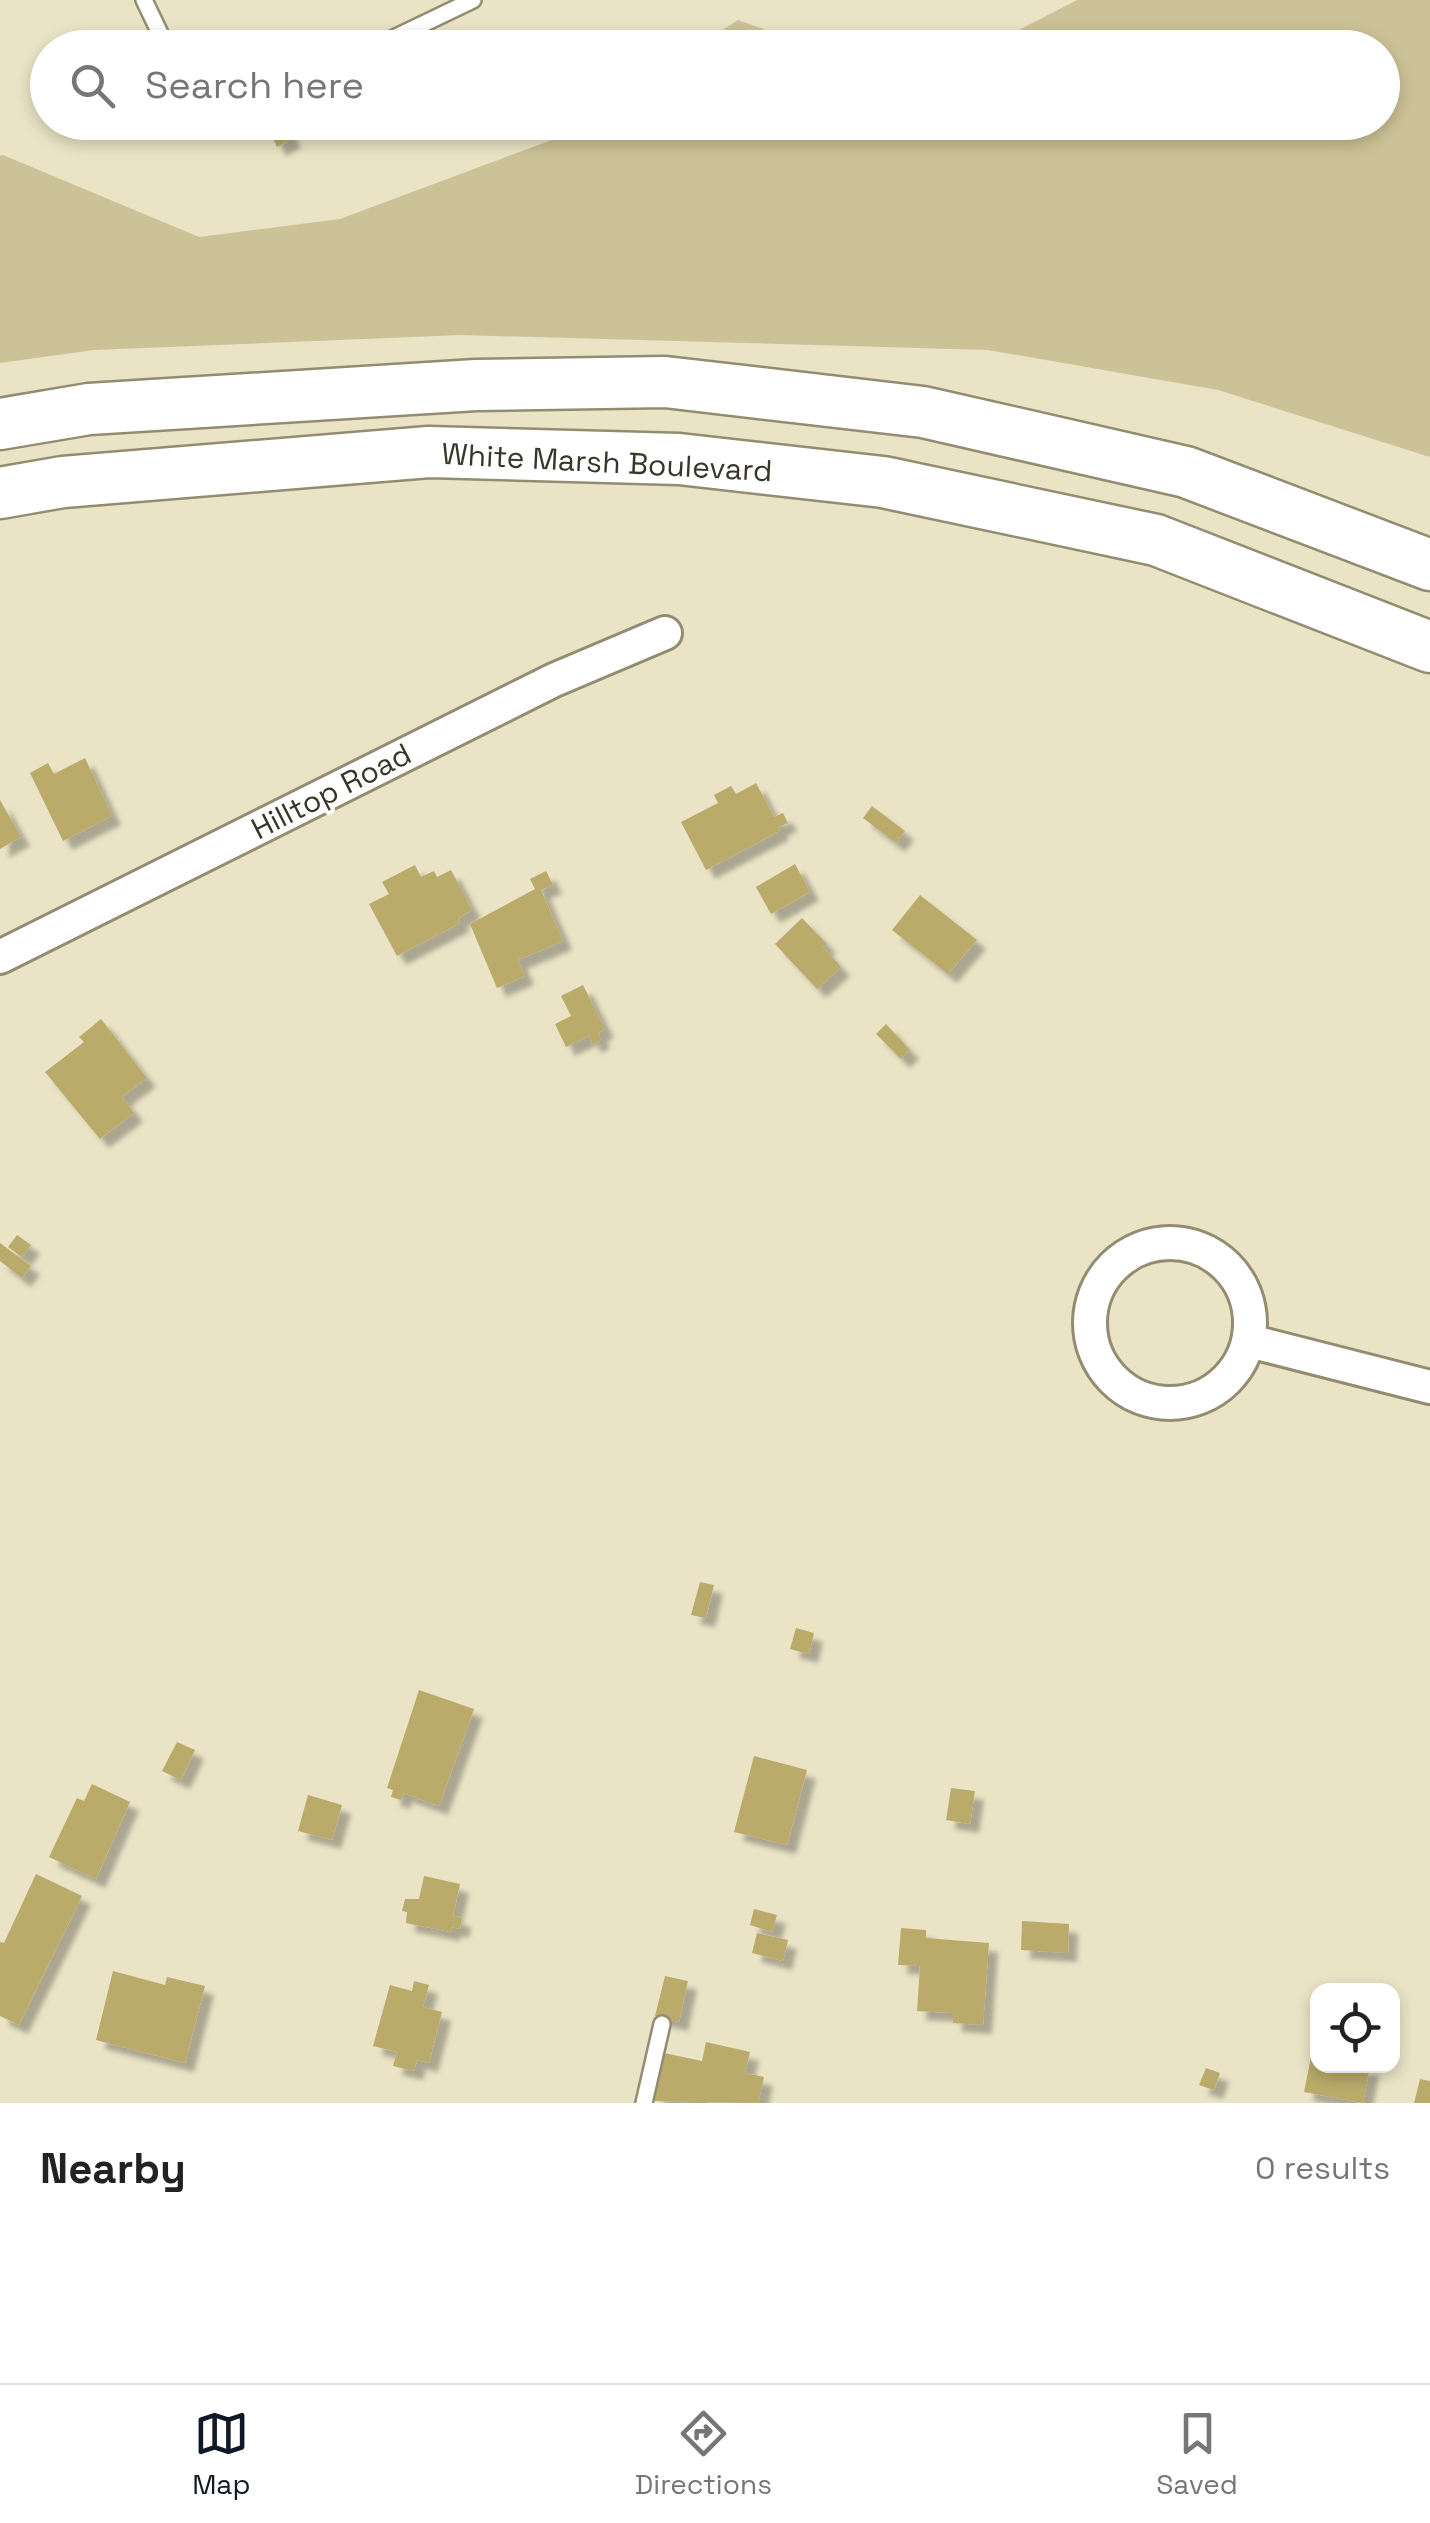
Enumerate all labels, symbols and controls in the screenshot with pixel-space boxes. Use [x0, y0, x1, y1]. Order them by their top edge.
search box [30, 30, 1400, 140]
icon: search [65, 58, 120, 113]
text: Search here [145, 61, 364, 109]
street label: White Marsh Boulevard [441, 434, 773, 490]
street label: Hilltop Road [245, 734, 417, 848]
map controls [1310, 1983, 1400, 2073]
button: locate [1310, 1983, 1400, 2073]
text: Nearby [40, 2142, 186, 2195]
text: 0 results [1255, 2148, 1390, 2188]
tab: Map [192, 2406, 250, 2502]
tab: Directions [635, 2406, 772, 2502]
tab: Saved [1156, 2406, 1238, 2502]

